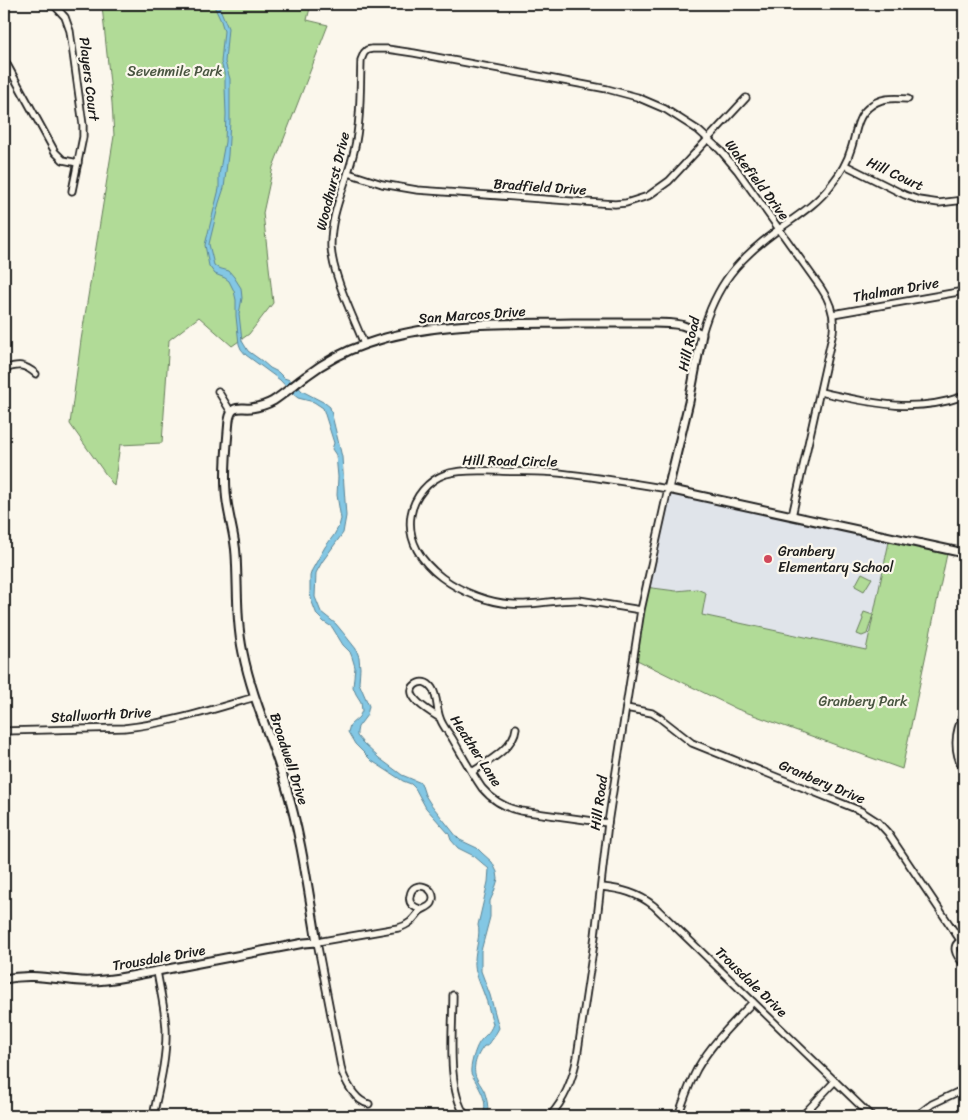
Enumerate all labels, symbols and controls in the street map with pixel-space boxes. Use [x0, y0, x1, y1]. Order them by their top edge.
street label: Players Court [71, 36, 107, 124]
park label: Sevenmile Park [127, 59, 223, 84]
street label: Woodhurst Drive [309, 129, 357, 233]
street label: Wakefield Drive [718, 134, 796, 226]
street label: Hill Court [862, 150, 928, 198]
street label: Bradfield Drive [493, 171, 587, 203]
street label: Thalman Drive [851, 270, 941, 310]
street label: San Marcos Drive [418, 299, 526, 331]
street label: Hill Road [671, 313, 708, 374]
street label: Hill Road Circle [462, 448, 558, 474]
place label: Granbery Elementary School [778, 539, 895, 580]
marker: Granbery Elementary School [762, 553, 774, 565]
park label: Granbery Park [818, 689, 908, 714]
street label: Stallworth Drive [50, 700, 152, 730]
street label: Broadwell Drive [262, 710, 316, 808]
street label: Heather Lane [443, 710, 509, 792]
street label: Granbery Drive [775, 753, 869, 811]
street label: Hill Road [583, 772, 615, 832]
street label: Trousdale Drive [111, 938, 208, 978]
street label: Trousdale Drive [709, 940, 794, 1024]

